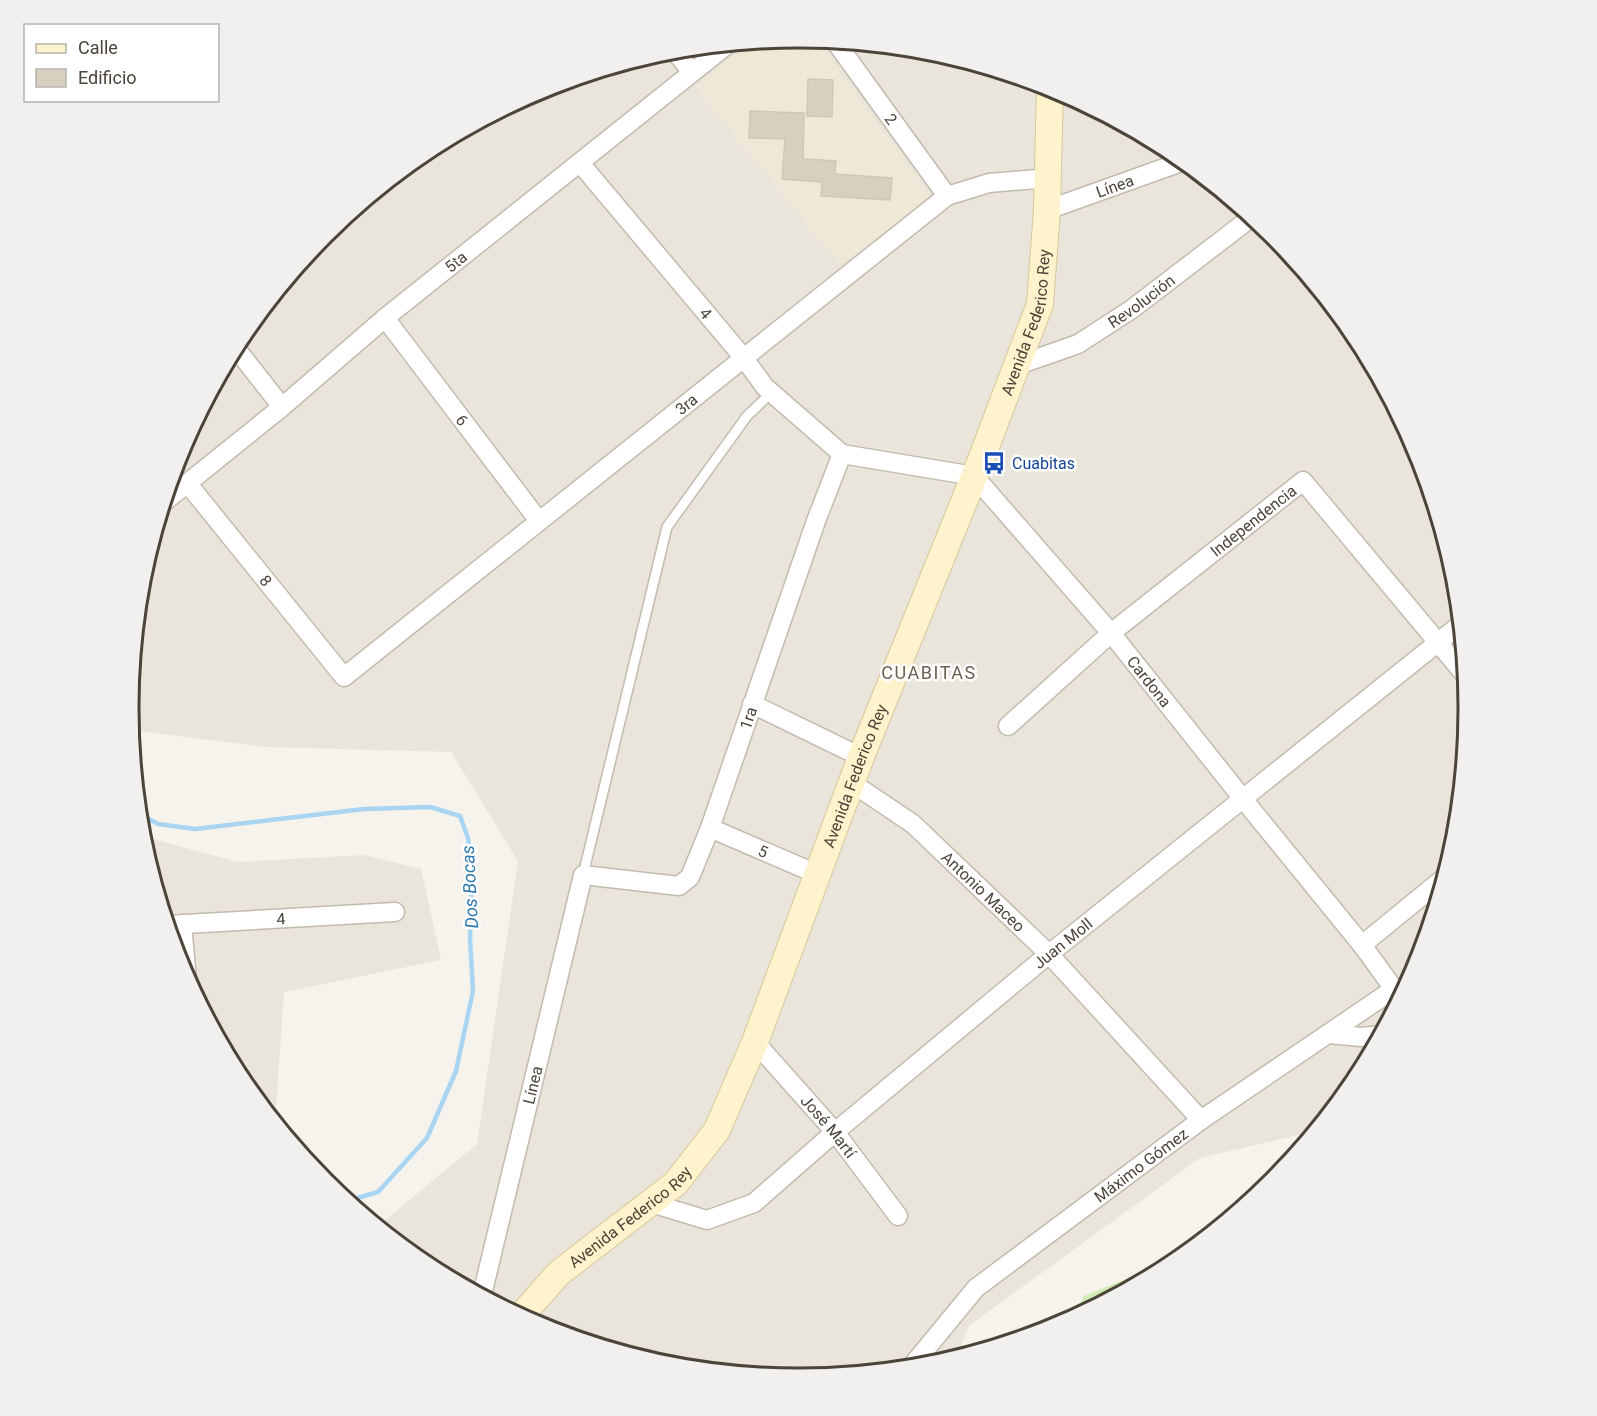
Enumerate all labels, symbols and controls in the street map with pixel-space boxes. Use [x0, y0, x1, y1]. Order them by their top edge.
legend [24, 24, 219, 102]
text: Calle [78, 37, 118, 58]
text: Edificio [78, 67, 137, 88]
street label: 2 [880, 110, 901, 128]
street label: Línea [1094, 171, 1136, 202]
street label: 5ta [441, 247, 471, 277]
street label: Avenida Federico Rey [997, 248, 1054, 398]
street label: Revolución [1105, 271, 1179, 332]
street label: 4 [696, 304, 716, 323]
street label: 3ra [672, 390, 701, 419]
street label: 6 [452, 411, 472, 430]
bus stop icon: Cuabitas [981, 450, 1007, 476]
place label: Cuabitas [1012, 454, 1075, 473]
street label: Independencia [1207, 481, 1300, 561]
street label: 8 [255, 571, 276, 590]
street label: Cardona [1123, 652, 1175, 711]
district label: CUABITAS [881, 662, 977, 683]
street label: Avenida Federico Rey [819, 701, 891, 850]
street label: 1ra [736, 704, 761, 732]
street label: 5 [755, 841, 771, 862]
water label: Dos Bocas [457, 845, 482, 929]
street label: Antonio Maceo [938, 848, 1029, 936]
street label: 4 [276, 909, 286, 929]
street label: Juan Moll [1030, 914, 1096, 973]
street label: Línea [519, 1064, 547, 1106]
street label: José Martí [797, 1091, 861, 1163]
street label: Máximo Gómez [1091, 1124, 1192, 1206]
street label: Avenida Federico Rey [565, 1162, 696, 1272]

